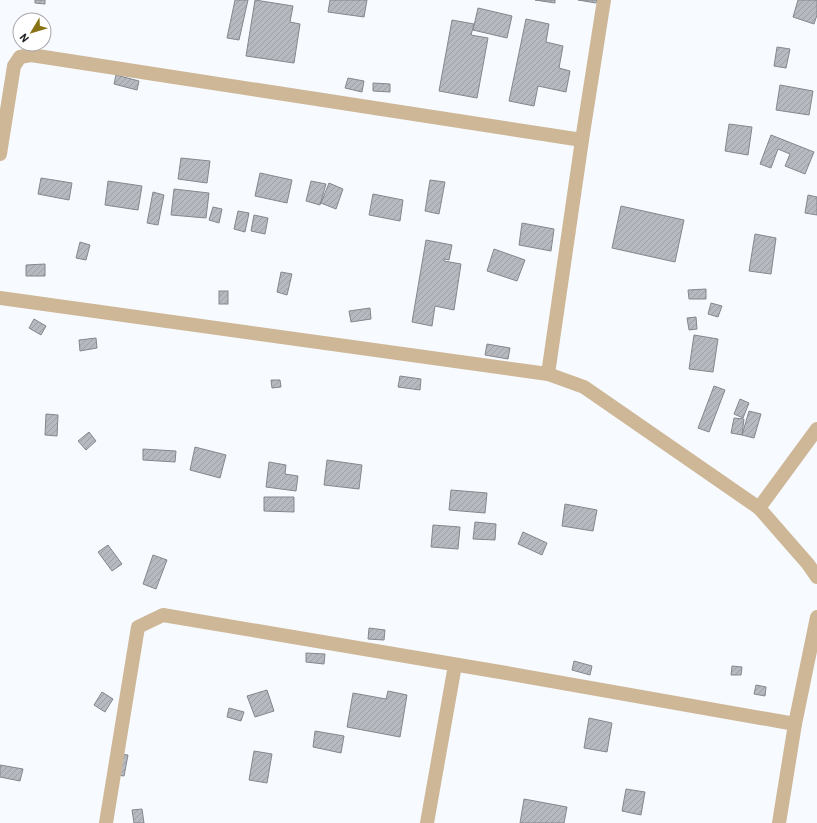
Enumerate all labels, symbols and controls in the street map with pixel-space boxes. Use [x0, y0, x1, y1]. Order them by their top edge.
north arrow [12, 12, 52, 52]
text: N [16, 32, 31, 45]

